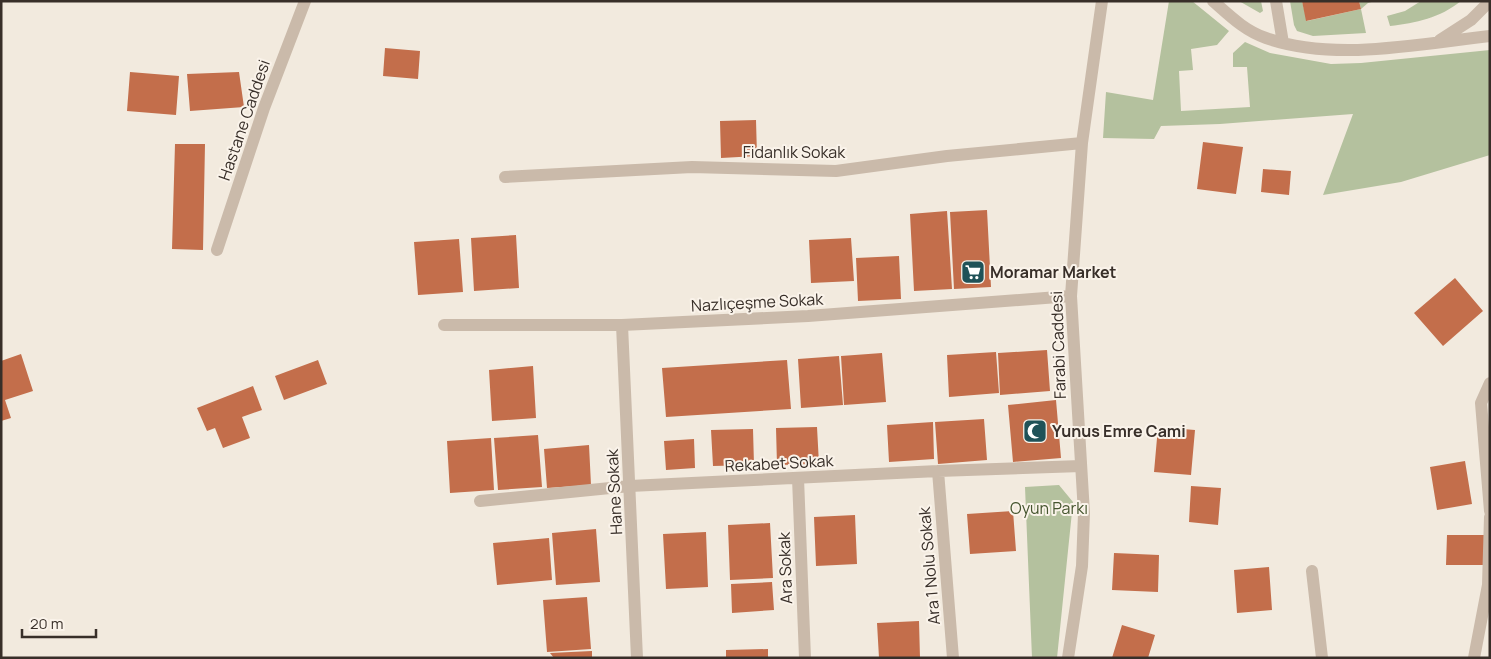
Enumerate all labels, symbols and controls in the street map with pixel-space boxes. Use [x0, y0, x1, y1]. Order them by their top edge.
street label: Hastane Caddesi [213, 57, 275, 183]
street label: Fidanlık Sokak [743, 141, 846, 163]
supermarket icon: Moramar Market [960, 259, 986, 285]
place label: Moramar Market [990, 261, 1117, 283]
street label: Nazlıçeşme Sokak [690, 287, 825, 316]
street label: Farabi Caddesi [1045, 291, 1071, 399]
mosque icon: Yunus Emre Cami [1022, 418, 1048, 444]
place label: Yunus Emre Cami [1052, 420, 1186, 442]
street label: Hane Sokak [601, 447, 627, 535]
street label: Rekabet Sokak [724, 449, 835, 477]
park label: Oyun Parkı [1010, 497, 1088, 519]
street label: Ara 1 Nolu Sokak [913, 505, 945, 626]
street label: Ara Sokak [773, 531, 797, 604]
scale bar [22, 606, 96, 638]
text: 20 m [30, 613, 63, 634]

